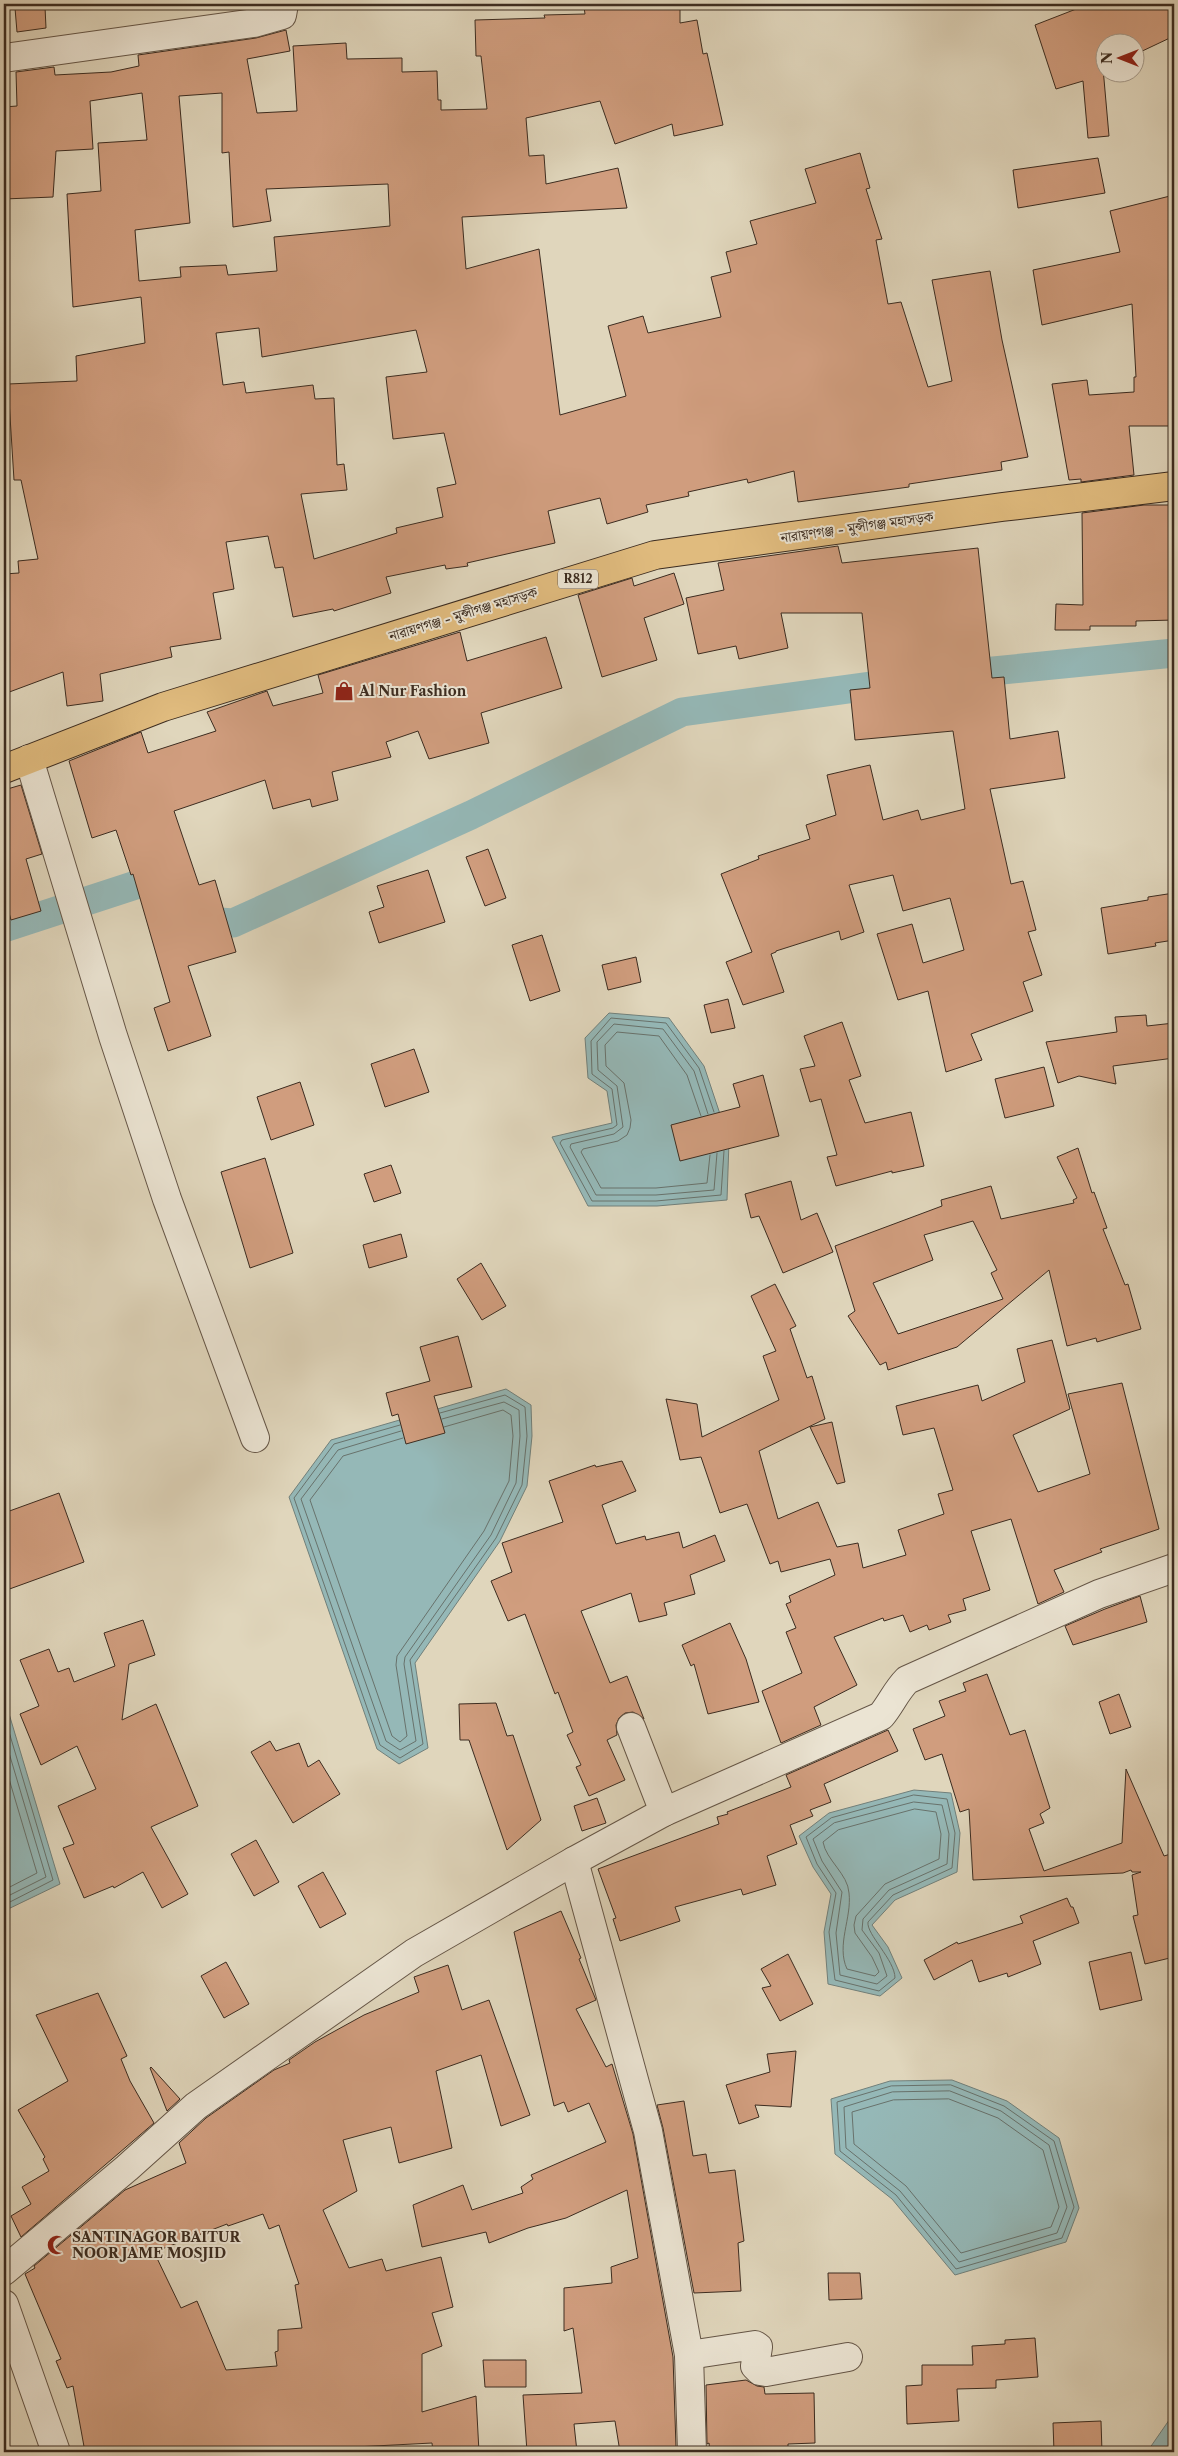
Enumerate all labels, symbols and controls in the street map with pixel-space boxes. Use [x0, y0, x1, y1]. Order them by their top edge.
north arrow [1096, 32, 1146, 82]
text: N [1098, 52, 1116, 64]
street label: নারায়ণগঞ্জ - মুন্সীগঞ্জ মহাসড়ক [778, 507, 936, 547]
road number: R812 [558, 570, 598, 588]
street label: নারায়ণগঞ্জ - মুন্সীগঞ্জ মহাসড়ক [386, 583, 540, 645]
shop icon: Al Nur Fashion [333, 680, 355, 702]
place label: Al Nur Fashion [358, 682, 467, 700]
place label: SANTINAGOR BAITUR NOOR JAME MOSJID [72, 2228, 241, 2262]
mosque icon: SANTINAGOR BAITUR NOOR JAME MOSJID [46, 2234, 68, 2256]

